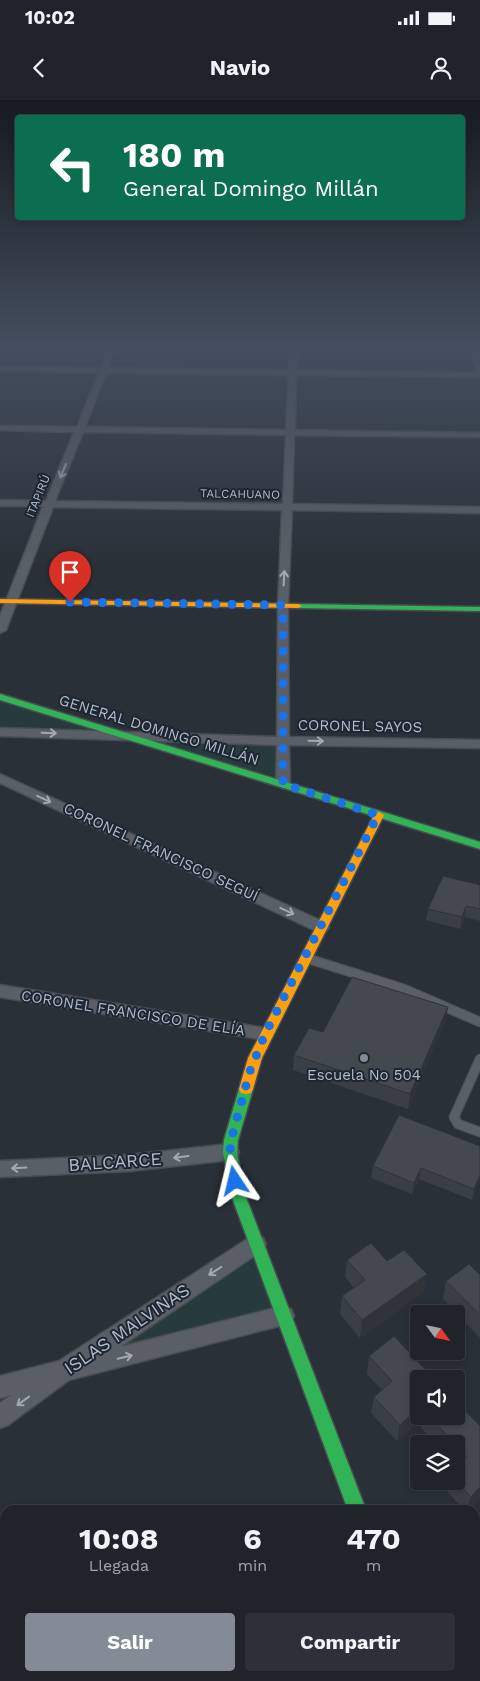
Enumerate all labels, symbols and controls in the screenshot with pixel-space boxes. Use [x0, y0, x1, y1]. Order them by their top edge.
text: 10:02 [25, 6, 75, 29]
icon: back [25, 54, 53, 82]
icon: person [427, 54, 455, 82]
text: Navio [210, 55, 270, 80]
text: 180 m [123, 134, 226, 176]
icon: left [40, 135, 105, 200]
text: General Domingo Millán [123, 176, 379, 201]
one-way arrow [57, 463, 67, 478]
street label: ITAPIRÚ [23, 473, 53, 519]
street label: TALCAHUANO [200, 486, 280, 502]
pin [49, 551, 91, 602]
icon: arrive [56, 558, 84, 586]
one-way arrow [280, 570, 289, 586]
street label: GENERAL DOMINGO MILLÁN [57, 691, 261, 769]
street label: CORONEL SAYOS [298, 716, 422, 736]
one-way arrow [40, 729, 56, 738]
one-way arrow [308, 736, 324, 746]
one-way arrow [36, 794, 51, 804]
street label: CORONEL FRANCISCO SEGUÍ [61, 799, 261, 905]
one-way arrow [279, 907, 294, 916]
street label: CORONEL FRANCISCO DE ELÍA [20, 986, 246, 1040]
marker: Escuela No 504 [358, 1052, 370, 1064]
place label: Escuela No 504 [307, 1066, 421, 1084]
street label: BALCARCE [67, 1148, 162, 1175]
one-way arrow [174, 1152, 190, 1162]
position arrow [208, 1154, 260, 1206]
one-way arrow [12, 1164, 28, 1173]
one-way arrow [209, 1266, 223, 1276]
street label: ISLAS MALVINAS [60, 1279, 193, 1378]
north arrow [410, 1305, 465, 1360]
map controls [410, 1305, 465, 1490]
one-way arrow [116, 1351, 132, 1361]
button: sound [410, 1370, 465, 1425]
one-way arrow [16, 1396, 30, 1406]
button: layers [410, 1435, 465, 1490]
text: 10:08 [79, 1521, 159, 1556]
text: 6 [243, 1521, 262, 1556]
text: 470 [346, 1521, 401, 1556]
text: Llegada [89, 1556, 149, 1575]
text: min [238, 1556, 267, 1575]
text: m [366, 1556, 381, 1575]
button: Salir [25, 1613, 235, 1671]
button: Compartir [245, 1613, 455, 1671]

